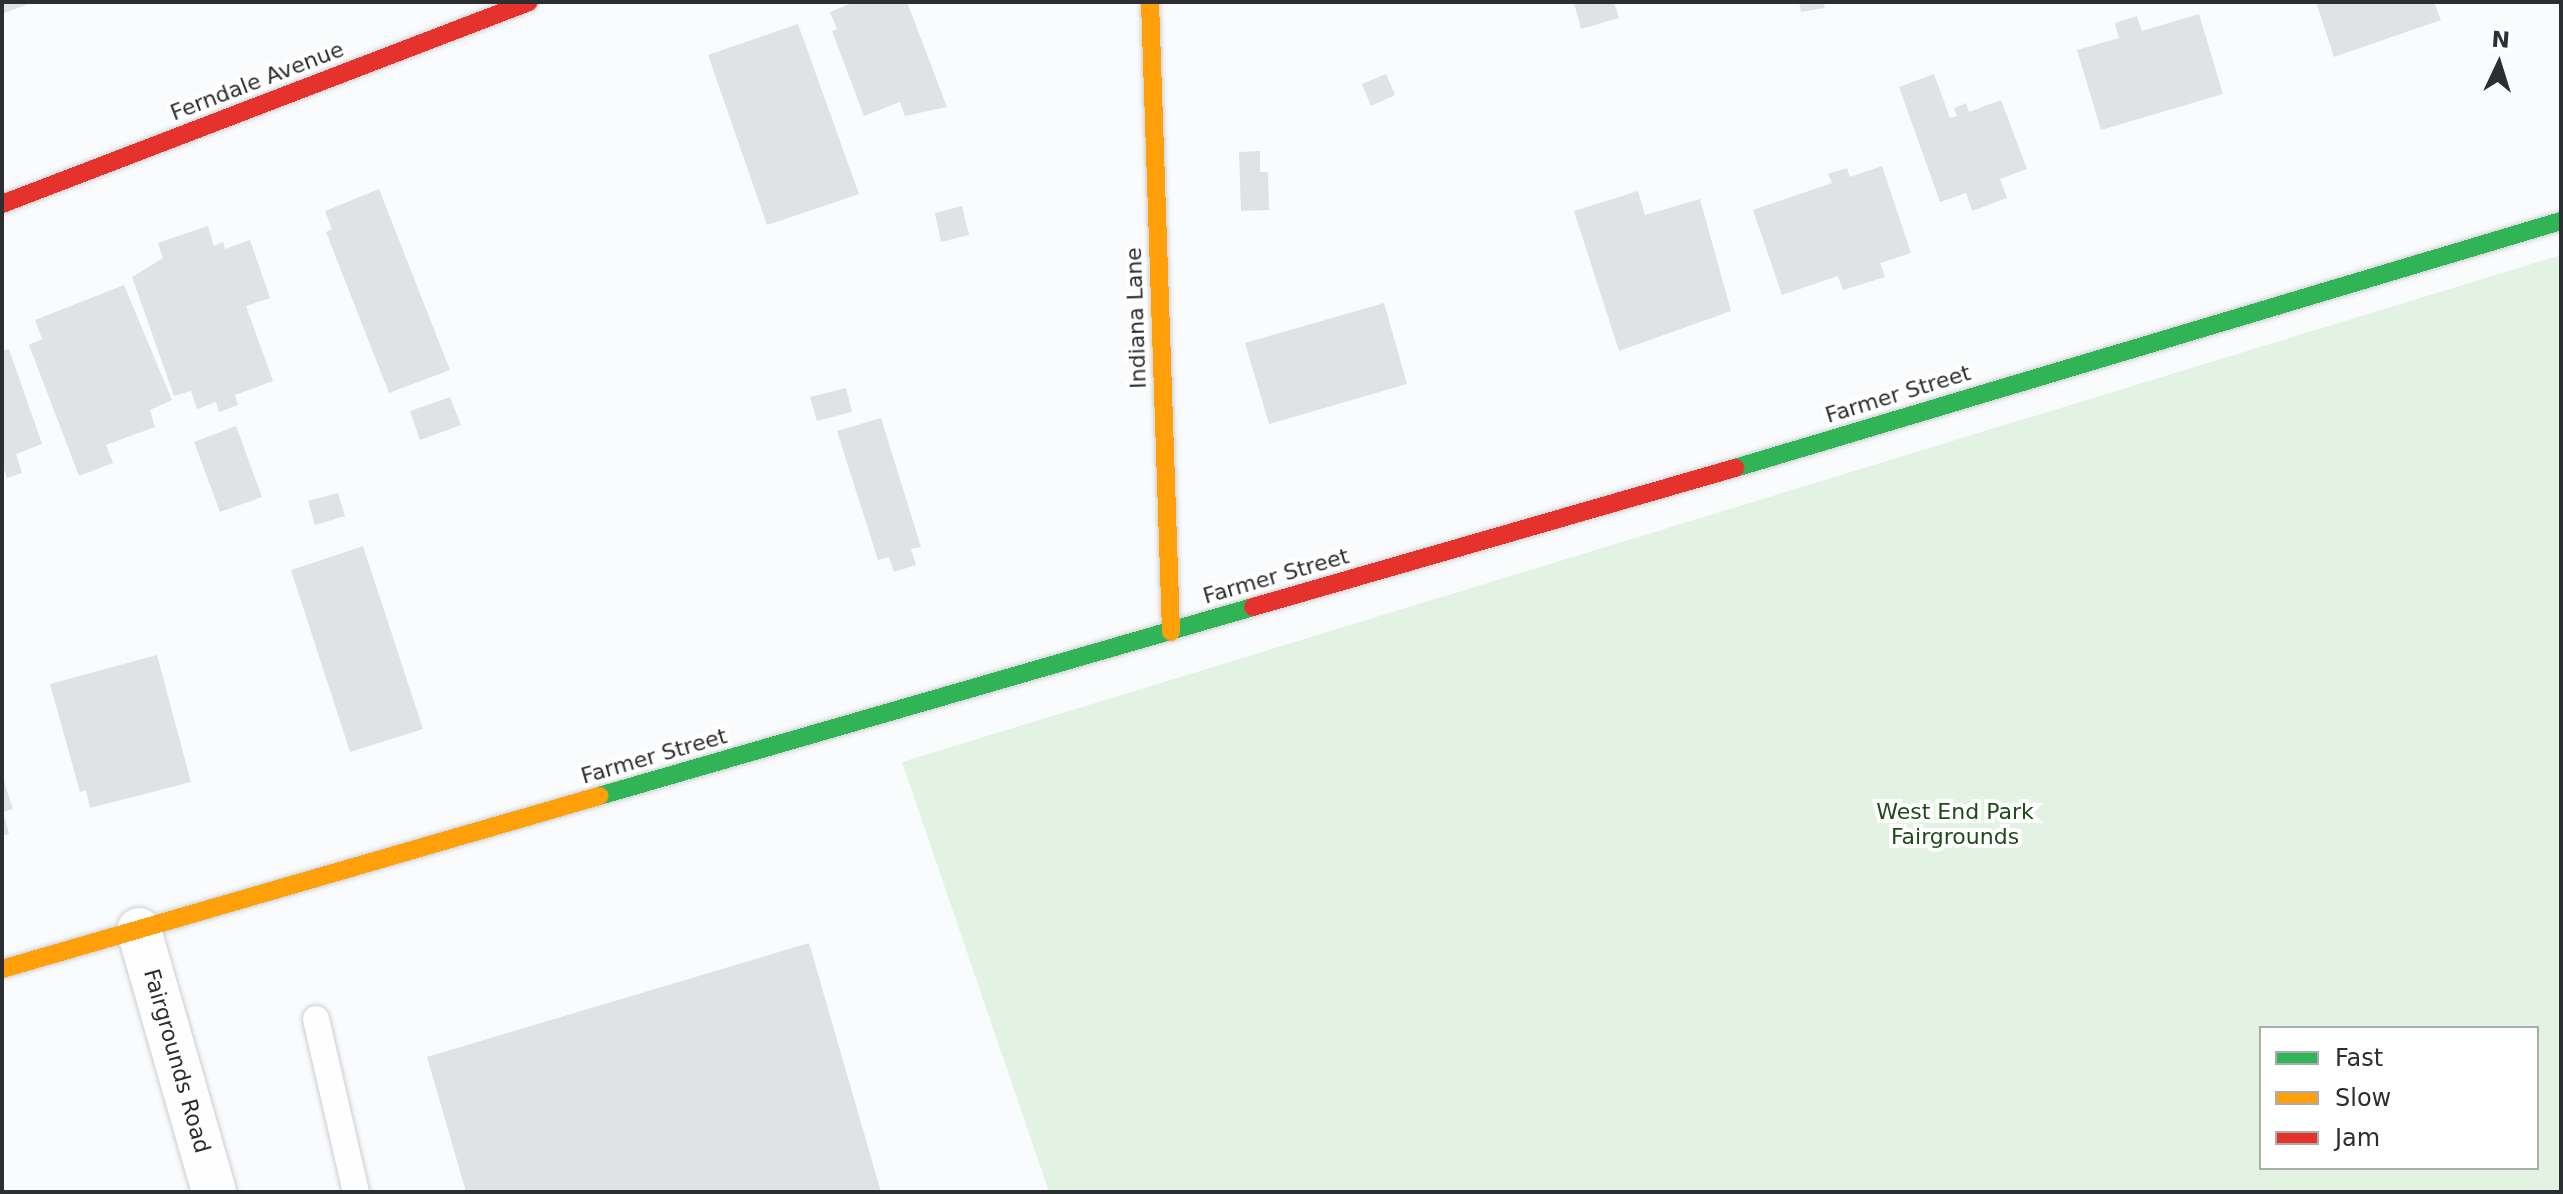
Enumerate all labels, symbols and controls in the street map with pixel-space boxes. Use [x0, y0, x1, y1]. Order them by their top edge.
north arrow [2459, 24, 2539, 104]
text: N [2491, 26, 2511, 53]
street label: Ferndale Avenue [167, 36, 347, 126]
street label: Indiana Lane [1120, 247, 1152, 389]
street label: Farmer Street [1822, 359, 1974, 429]
street label: Farmer Street [1200, 543, 1352, 609]
street label: Farmer Street [578, 723, 730, 789]
park label: West End Park Fairgrounds [1876, 798, 2034, 850]
street label: Fairgrounds Road [138, 966, 216, 1156]
legend [2259, 1026, 2539, 1170]
text: Fast [2335, 1044, 2383, 1072]
text: Slow [2335, 1084, 2391, 1112]
text: Jam [2335, 1124, 2380, 1152]

